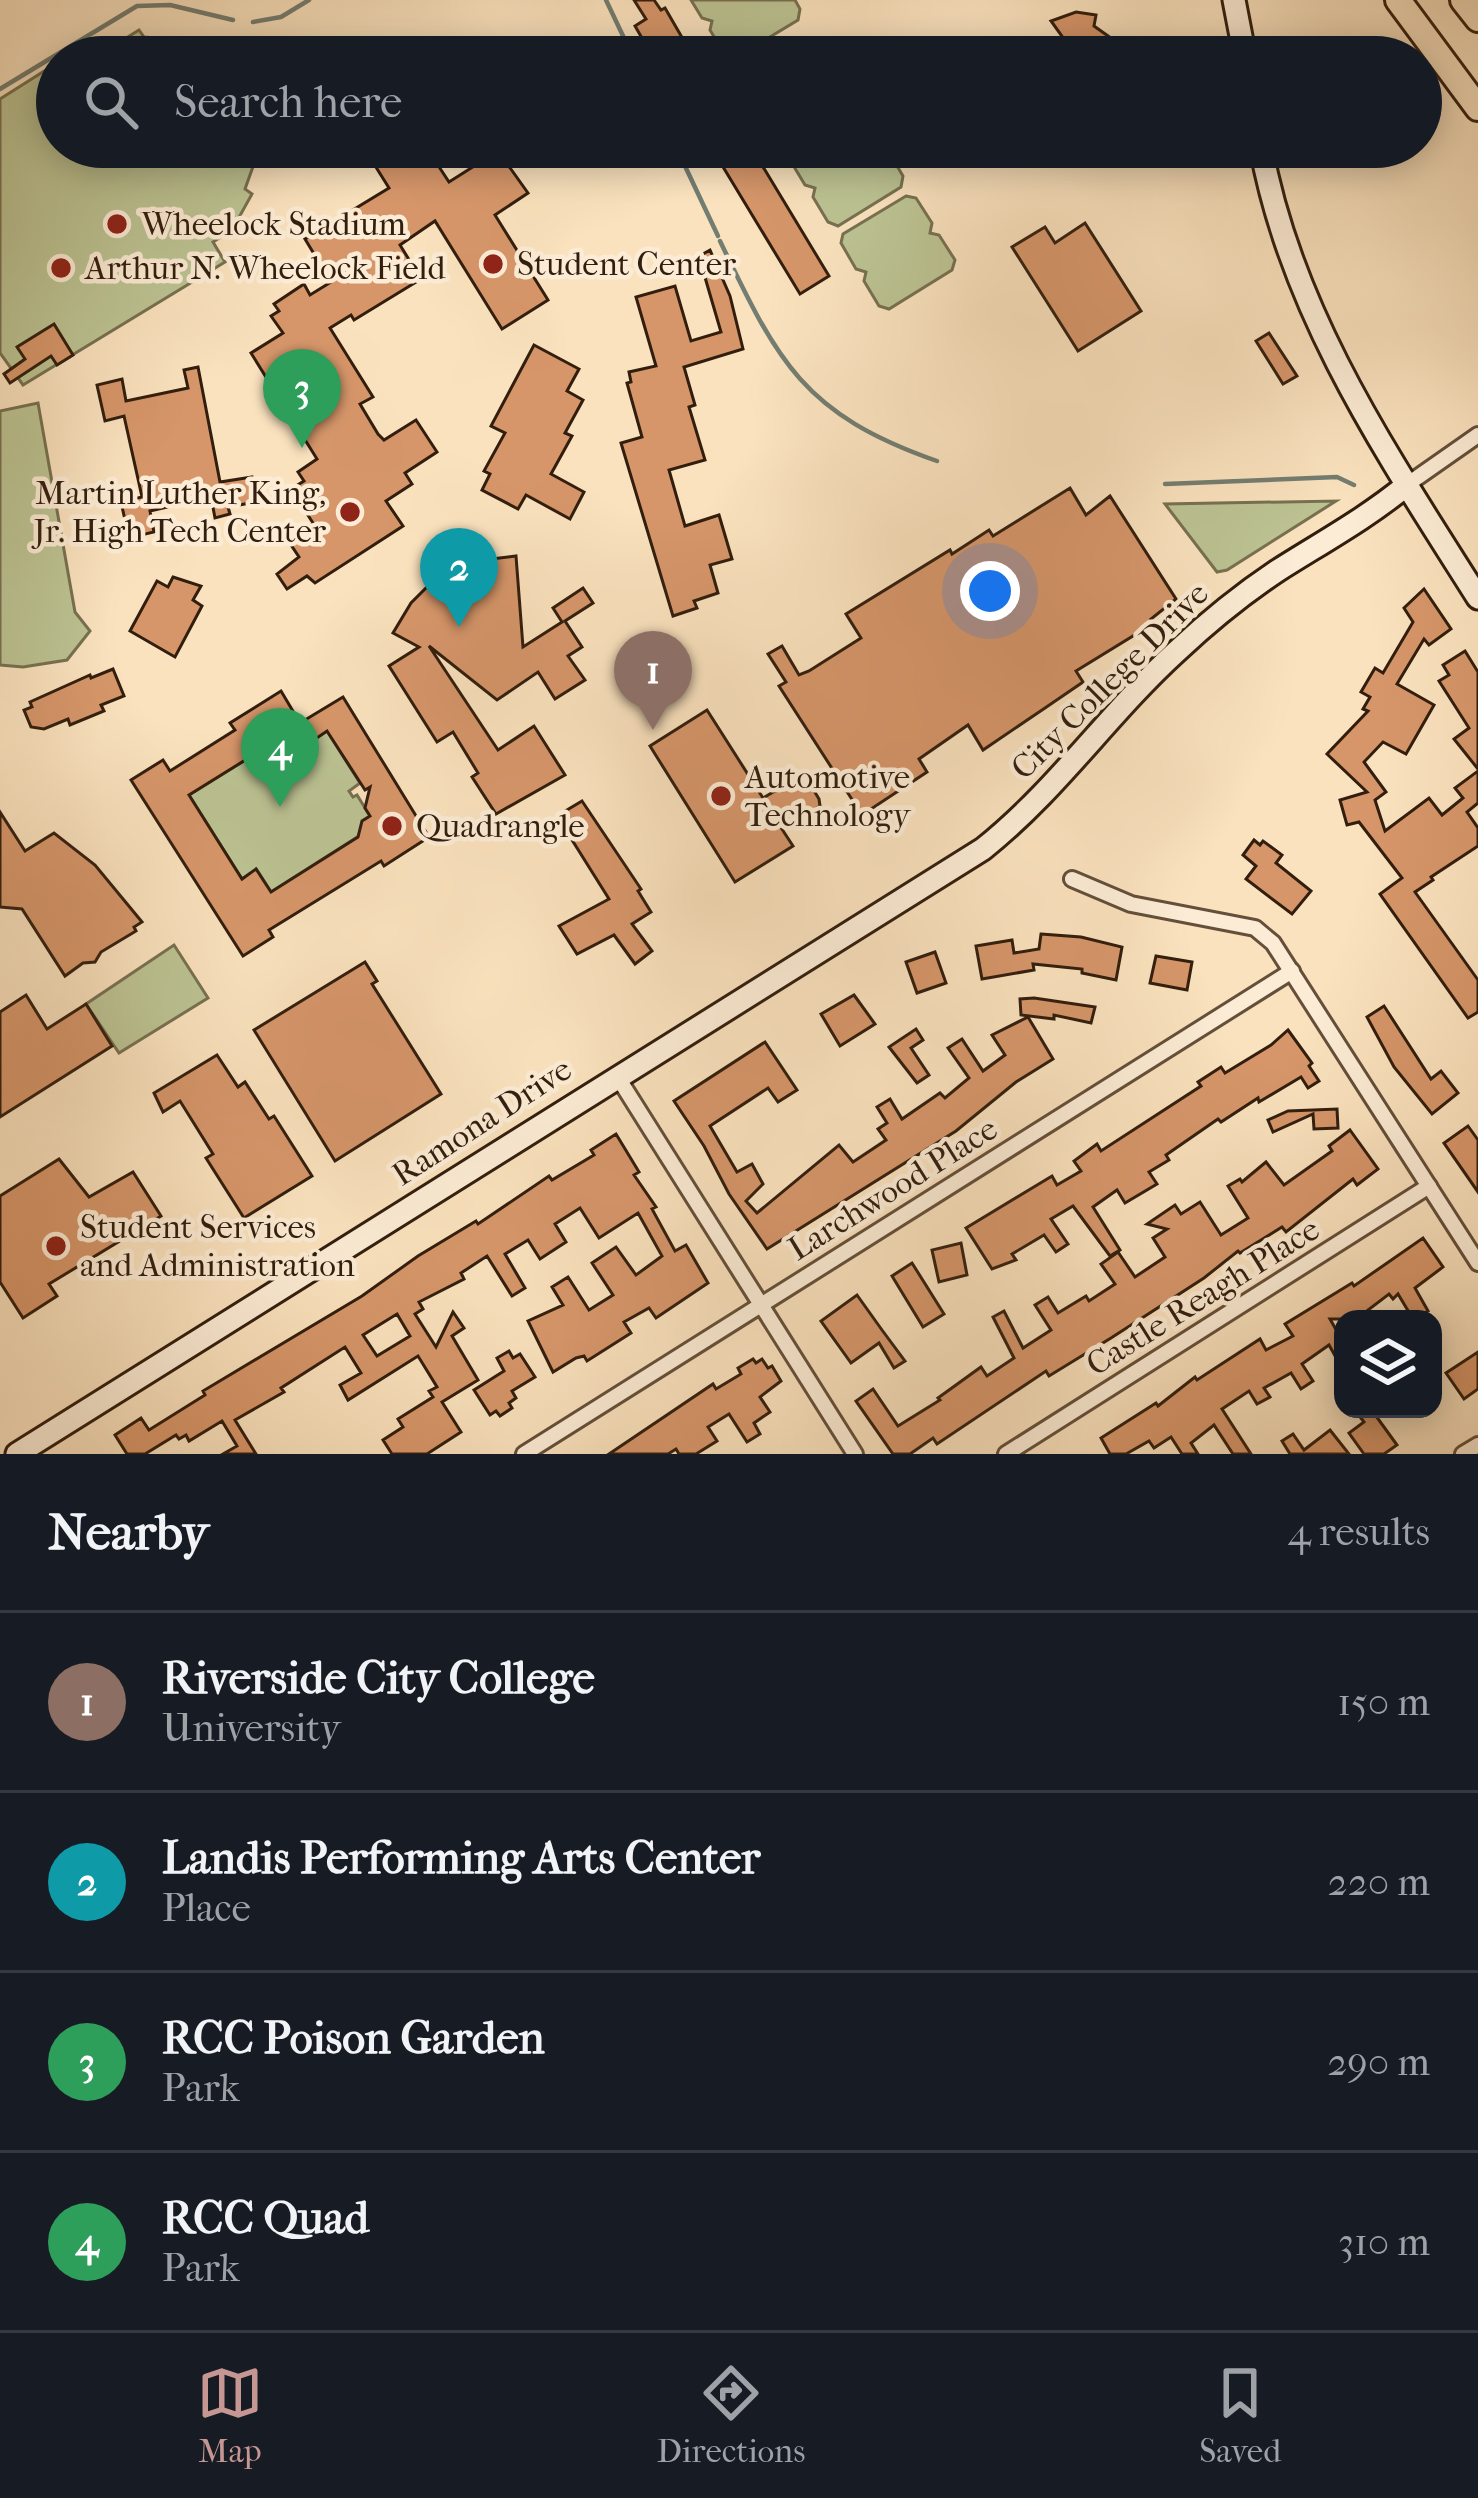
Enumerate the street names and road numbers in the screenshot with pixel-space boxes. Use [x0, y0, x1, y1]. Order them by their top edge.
street label: City College Drive [1003, 574, 1217, 788]
street label: Ramona Drive [385, 1050, 579, 1194]
street label: Larchwood Place [781, 1109, 1005, 1269]
street label: Castle Reagh Place [1079, 1210, 1327, 1384]

